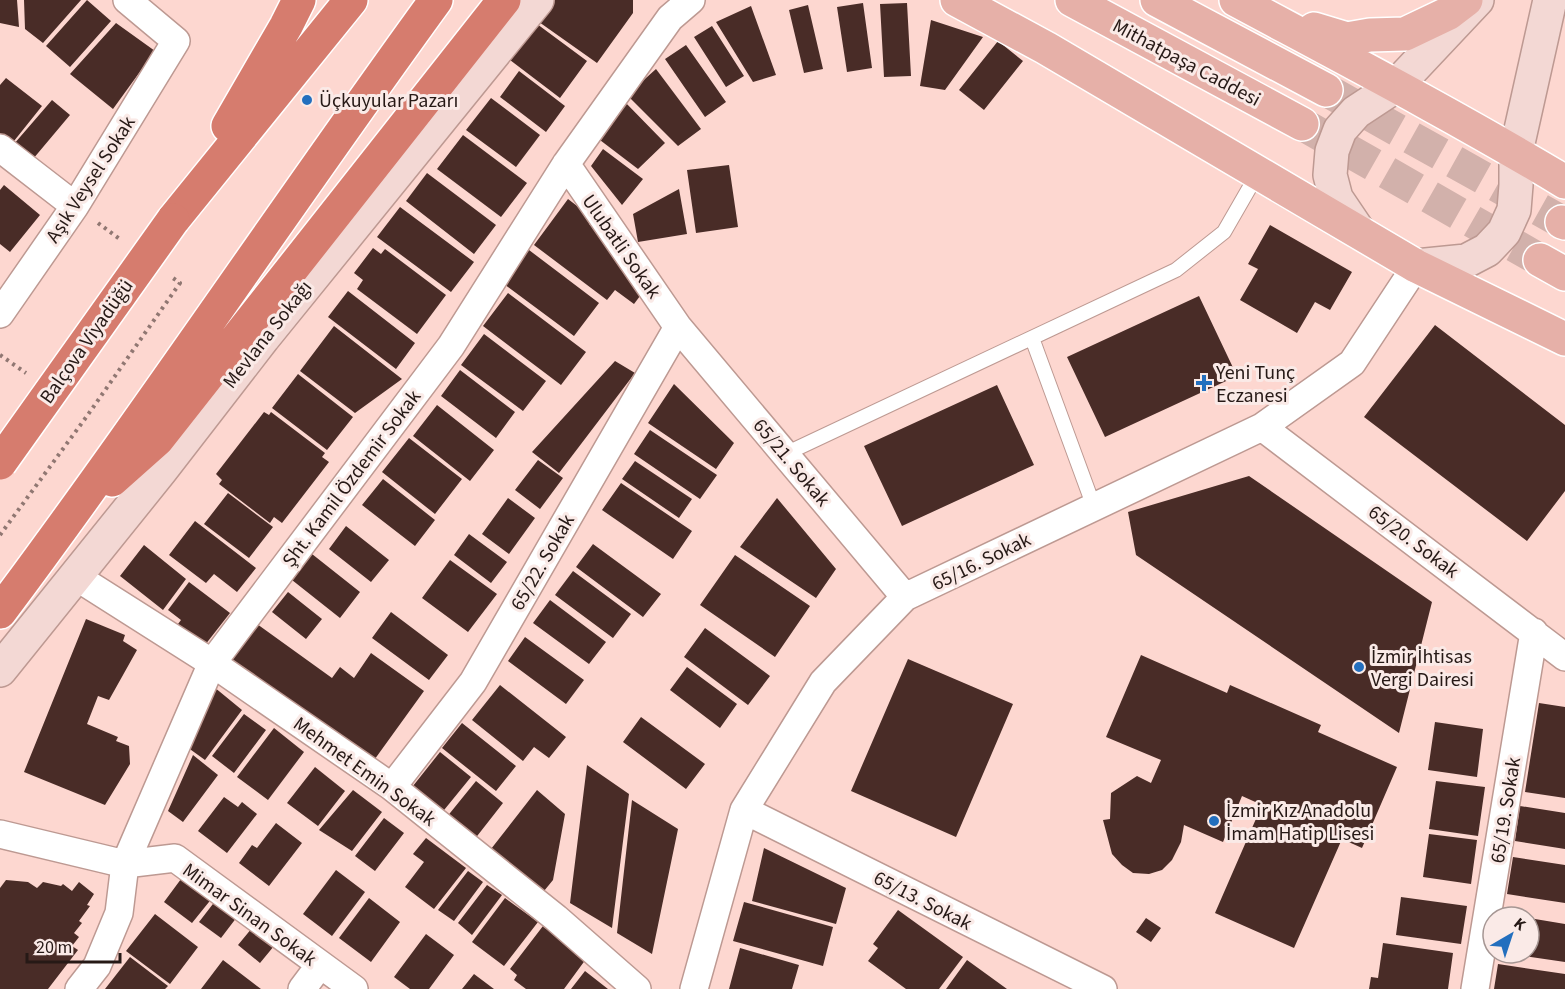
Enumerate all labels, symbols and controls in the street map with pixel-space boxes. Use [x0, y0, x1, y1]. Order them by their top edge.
street label: Mithatpaşa Caddesi [1108, 12, 1265, 114]
place label: Üçkuyular Pazarı [319, 87, 458, 115]
marker: Üçkuyular Pazarı [300, 93, 314, 107]
street label: Aşık Veysel Sokak [39, 110, 143, 249]
street label: Ulubatli Sokak [575, 189, 668, 304]
street label: Balçova Viyadüğü [33, 273, 140, 410]
street label: Mevlana Sokağı [217, 275, 319, 395]
place label: Yeni Tunç Eczanesi [1215, 359, 1295, 410]
marker: Yeni Tunç Eczanesi [1197, 376, 1211, 390]
street label: Şht. Kamil Özdemir Sokak [276, 384, 428, 573]
street label: 65/21. Sokak [746, 413, 836, 513]
street label: 65/20. Sokak [1362, 498, 1465, 585]
street label: 65/22. Sokak [504, 509, 582, 616]
street label: 65/16. Sokak [927, 526, 1036, 598]
place label: İzmir İhtisas Vergi Dairesi [1371, 643, 1474, 694]
marker: İzmir İhtisas Vergi Dairesi [1352, 660, 1366, 674]
street label: Mehmet Emin Sokak [287, 710, 442, 833]
street label: 65/19. Sokak [1484, 755, 1528, 865]
place label: İzmir Kız Anadolu İmam Hatip Lisesi [1226, 797, 1374, 848]
marker: İzmir Kız Anadolu İmam Hatip Lisesi [1207, 814, 1221, 828]
street label: Mimar Sinan Sokak [177, 857, 322, 973]
street label: 65/13. Sokak [869, 864, 977, 938]
north arrow [1481, 905, 1541, 965]
text: K [1509, 912, 1531, 936]
scale bar [27, 926, 120, 964]
text: 20 m [36, 935, 72, 960]

